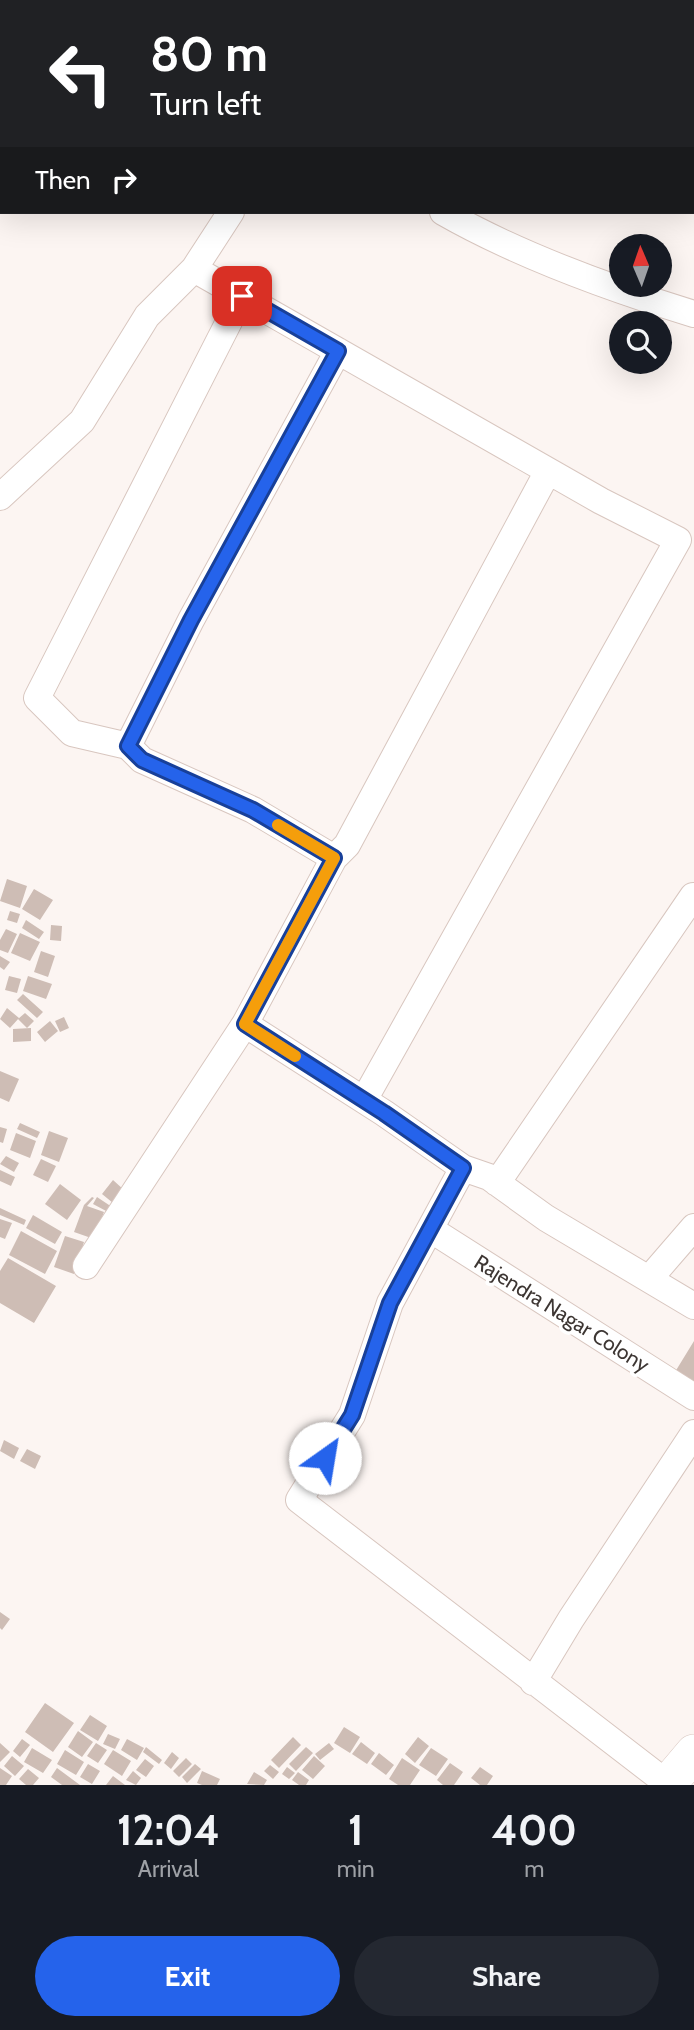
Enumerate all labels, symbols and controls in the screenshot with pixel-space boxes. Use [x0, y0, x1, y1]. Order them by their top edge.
text: 80 m [150, 24, 268, 83]
icon: left [35, 28, 126, 119]
text: Turn left [150, 84, 261, 123]
icon: right [105, 161, 143, 199]
text: Then [35, 164, 91, 196]
north arrow [609, 234, 672, 298]
map controls [609, 234, 672, 374]
pin [212, 266, 272, 326]
icon: arrive [223, 277, 261, 315]
button: search [609, 311, 672, 374]
street label: Rajendra Nagar Colony [469, 1249, 654, 1378]
position arrow [288, 1421, 362, 1495]
text: 12:04 [117, 1804, 220, 1856]
text: 1 [348, 1804, 363, 1856]
text: 400 [492, 1804, 577, 1856]
text: Arrival [138, 1855, 199, 1883]
text: min [337, 1855, 375, 1883]
text: m [524, 1855, 544, 1883]
button: Exit [35, 1936, 340, 2016]
button: Share [354, 1936, 659, 2016]

